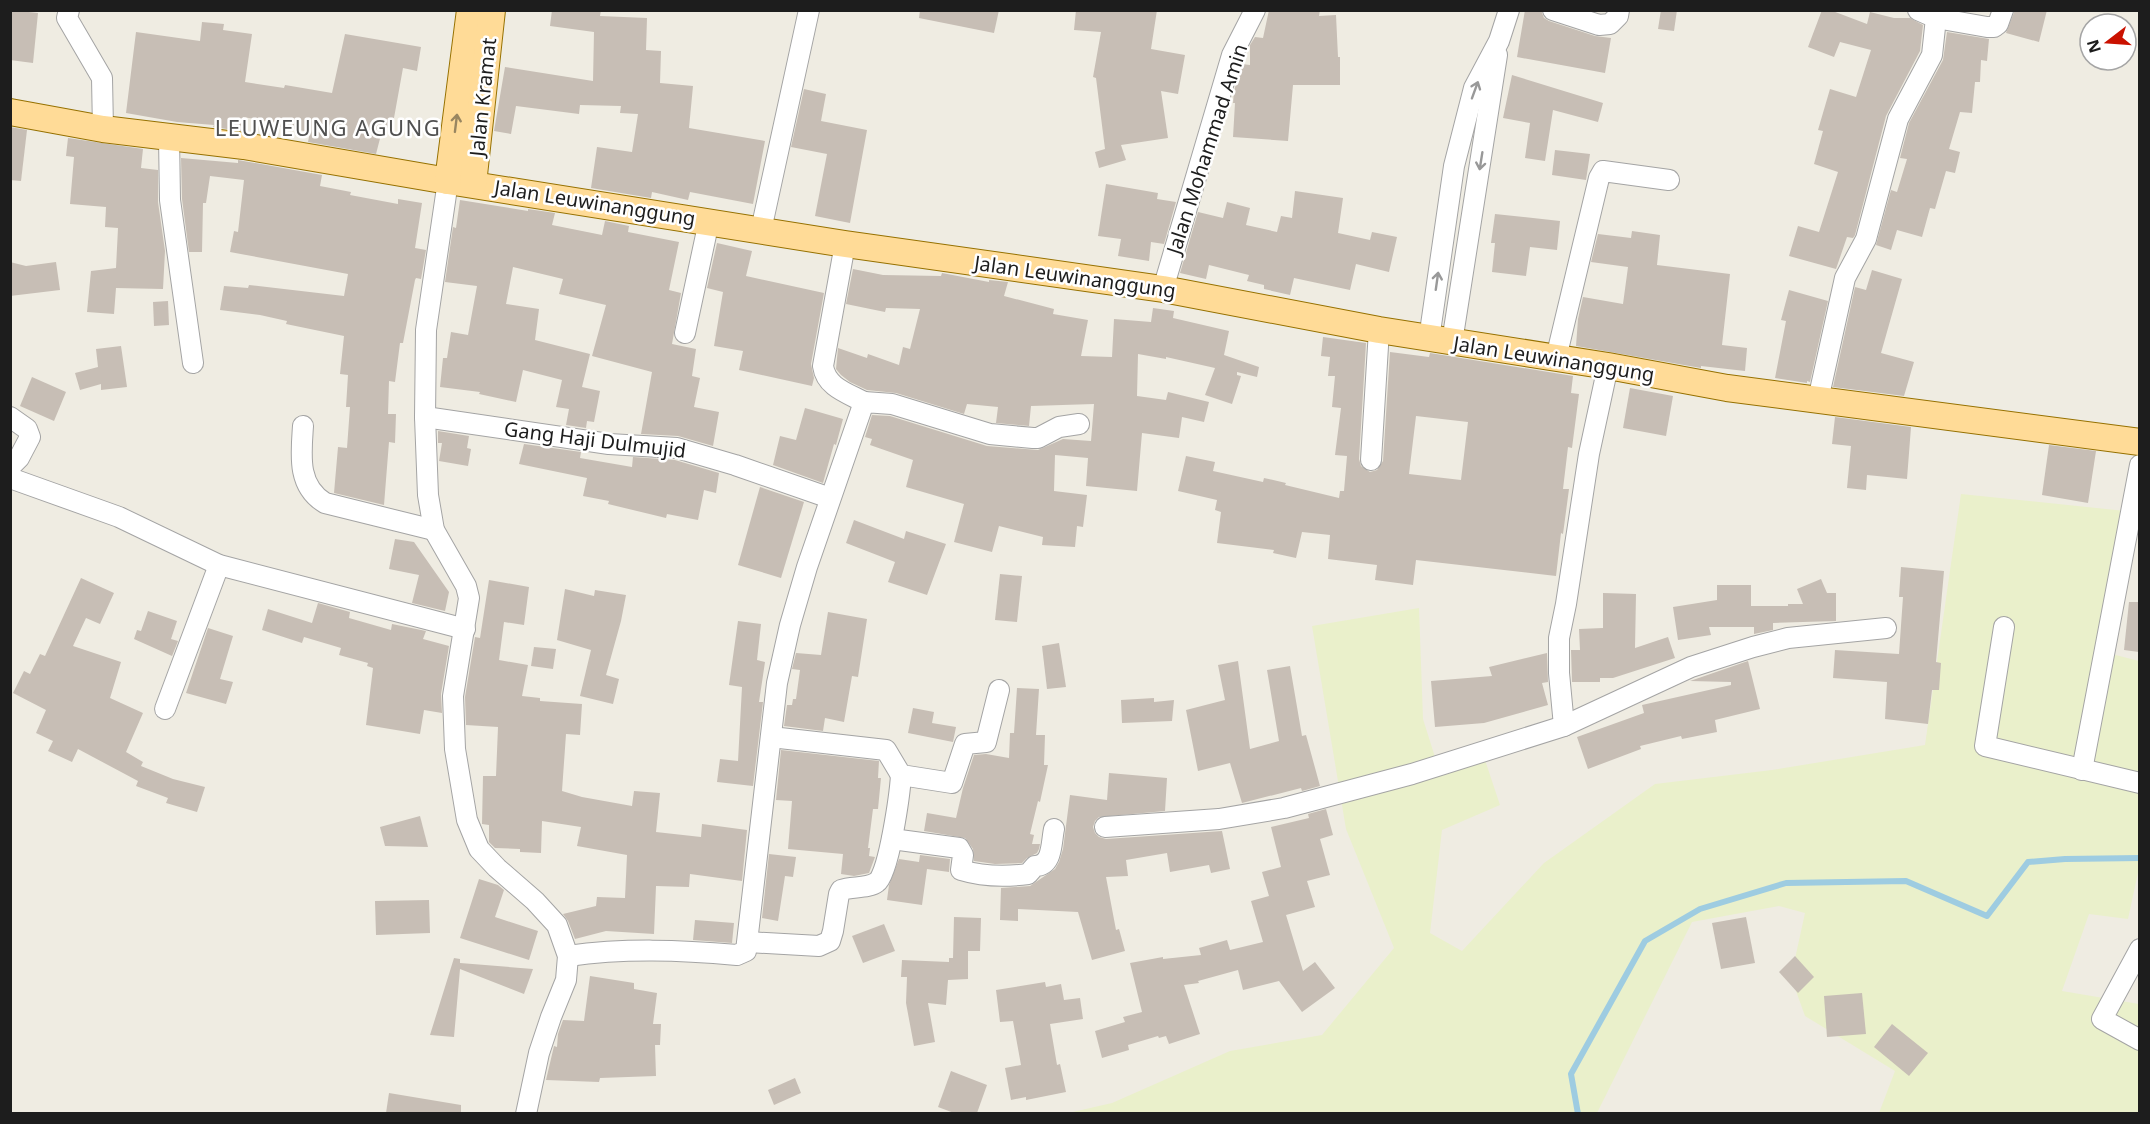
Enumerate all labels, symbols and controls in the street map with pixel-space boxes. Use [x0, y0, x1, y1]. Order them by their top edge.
north arrow [2078, 12, 2138, 72]
street label: Jalan Kramat [463, 36, 502, 160]
text: N [2081, 37, 2106, 56]
street label: Jalan Mohammad Amin [1159, 40, 1253, 259]
one-way arrow [1470, 81, 1481, 100]
district label: LEUWEUNG AGUNG [215, 112, 441, 142]
one-way arrow [450, 114, 461, 134]
one-way arrow [1475, 150, 1486, 170]
street label: Jalan Leuwinanggung [491, 173, 698, 232]
street label: Jalan Leuwinanggung [971, 249, 1178, 304]
one-way arrow [1432, 271, 1443, 291]
street label: Jalan Leuwinanggung [1450, 329, 1657, 388]
street label: Gang Haji Dulmujid [503, 415, 688, 464]

